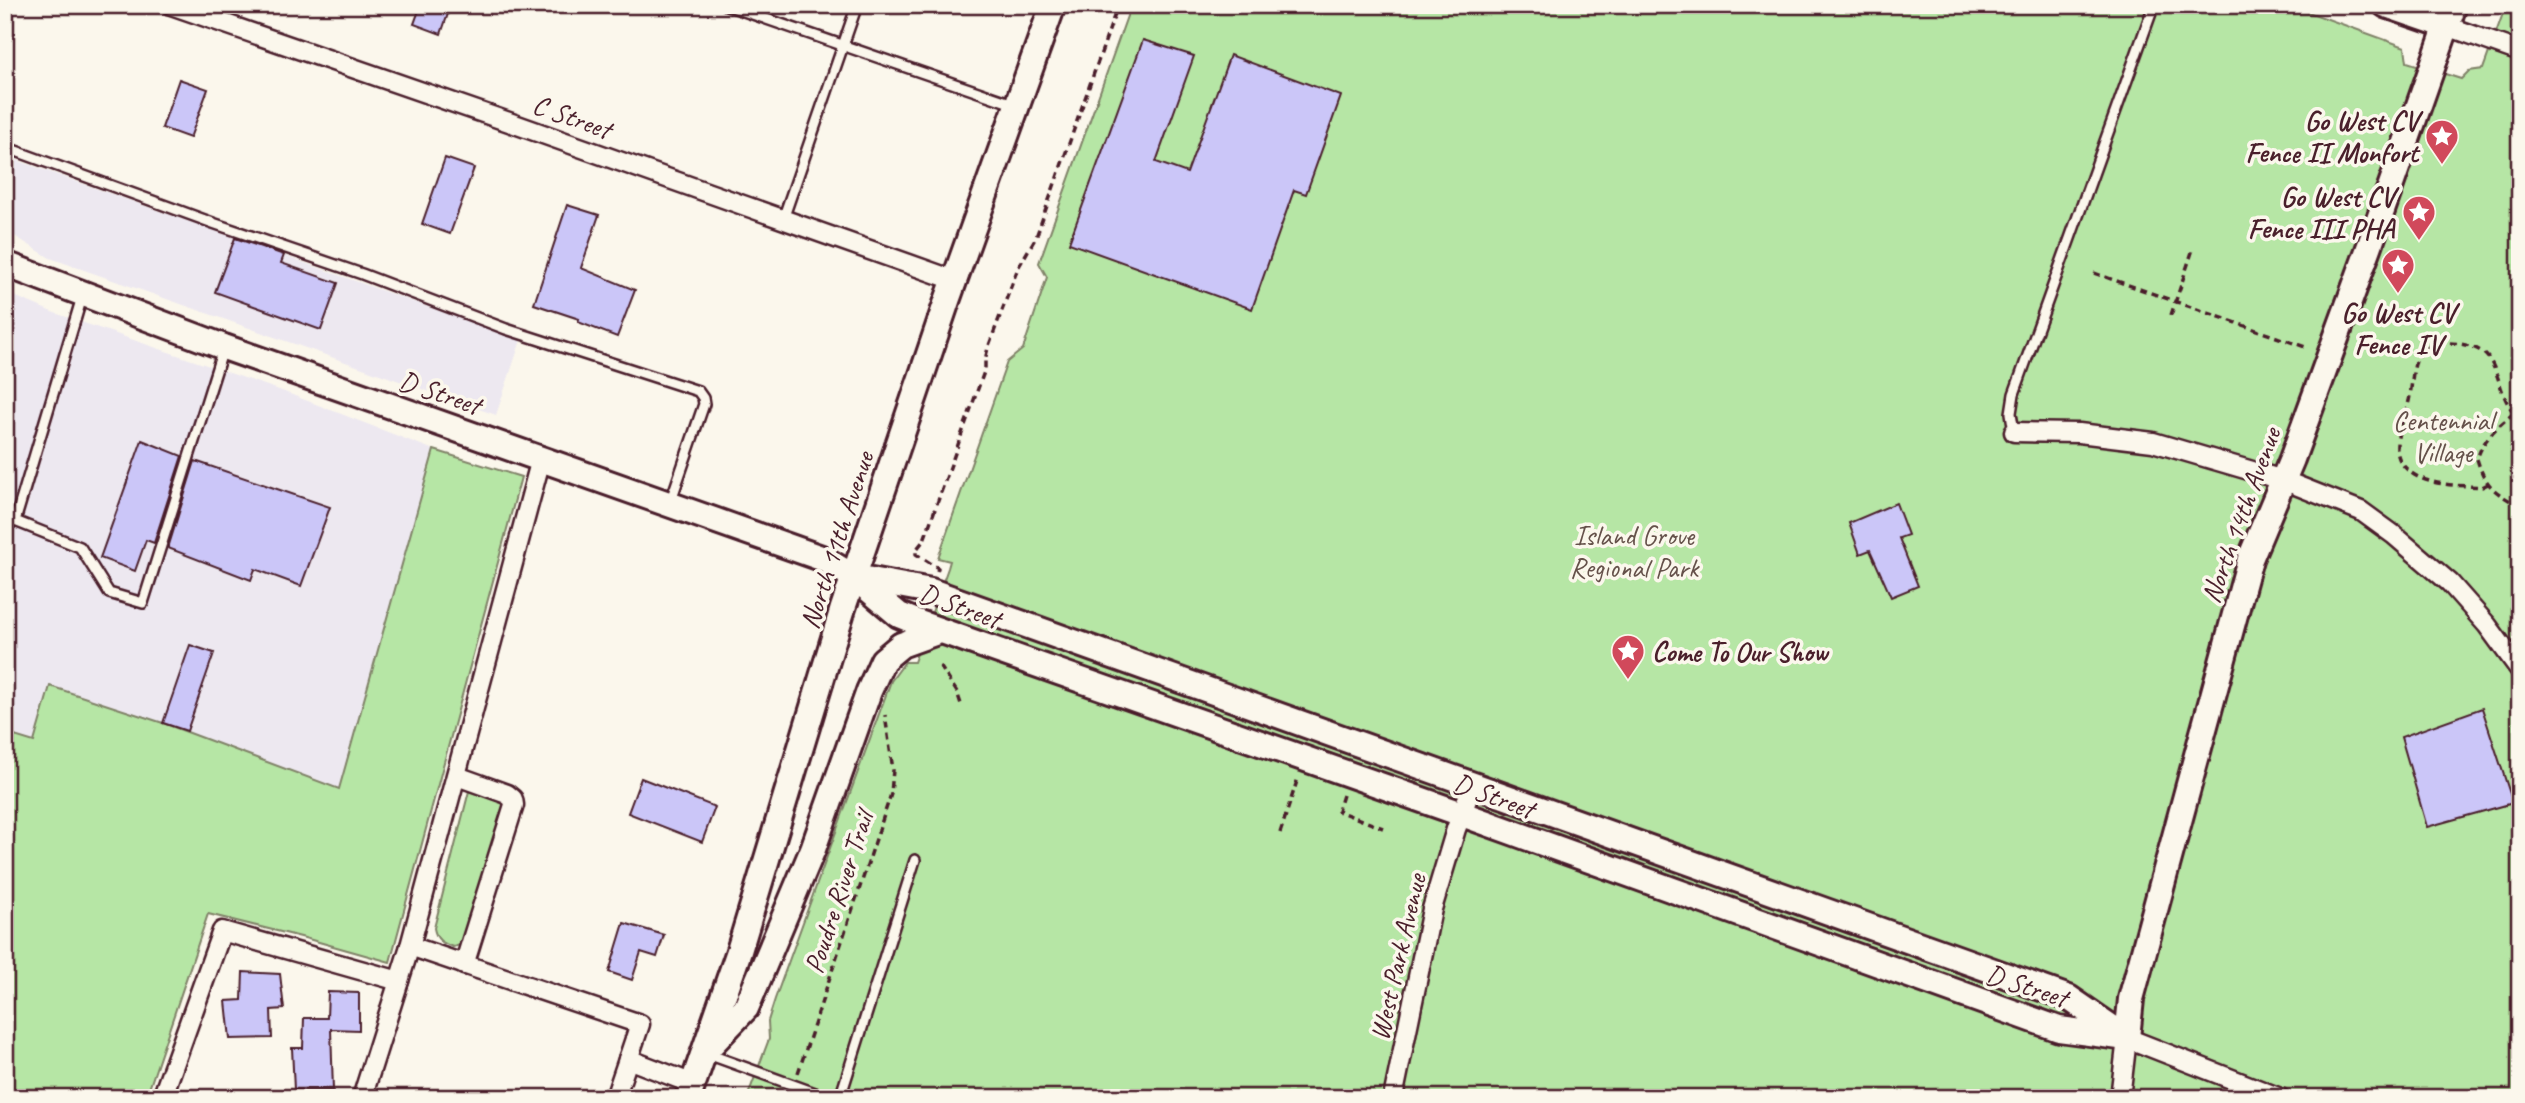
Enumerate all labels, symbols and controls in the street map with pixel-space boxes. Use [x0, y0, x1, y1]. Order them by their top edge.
street label: C Street [528, 86, 619, 148]
place label: Go West CV Fence II Monfort [2245, 103, 2424, 170]
place icon: Go West CV Fence II Monfort [2423, 117, 2461, 166]
place label: Go West CV Fence III PHA [2248, 179, 2400, 246]
place icon: Go West CV Fence III PHA [2400, 193, 2438, 242]
place icon: Go West CV Fence IV [2379, 246, 2417, 295]
place label: Go West CV Fence IV [2341, 295, 2461, 362]
street label: D Street [395, 362, 488, 424]
park label: Centennial Village [2393, 403, 2499, 470]
street label: North 14th Avenue [2193, 421, 2289, 608]
street label: North 11th Avenue [791, 445, 882, 633]
park label: Island Grove Regional Park [1570, 518, 1700, 585]
street label: D Street [915, 575, 1008, 637]
place icon: Come To Our Show [1609, 632, 1647, 681]
place label: Come To Our Show [1652, 634, 1830, 669]
street label: D Street [1449, 765, 1542, 827]
street label: Poudre River Trail [796, 802, 883, 977]
street label: West Park Avenue [1361, 869, 1434, 1044]
street label: D Street [1982, 956, 2075, 1016]

